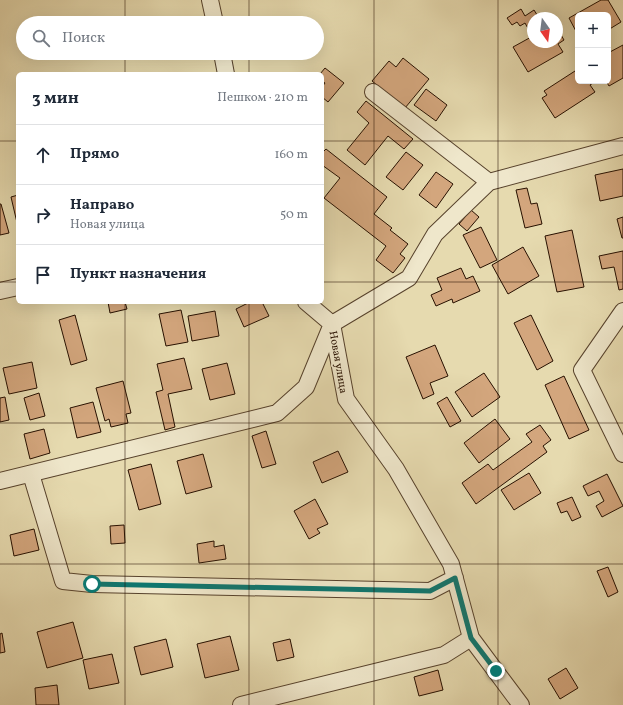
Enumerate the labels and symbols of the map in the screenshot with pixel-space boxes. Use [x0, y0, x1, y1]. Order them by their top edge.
north arrow [527, 12, 563, 48]
street label: Новая улица [325, 330, 351, 395]
route start [83, 575, 101, 593]
route end [487, 662, 505, 680]

